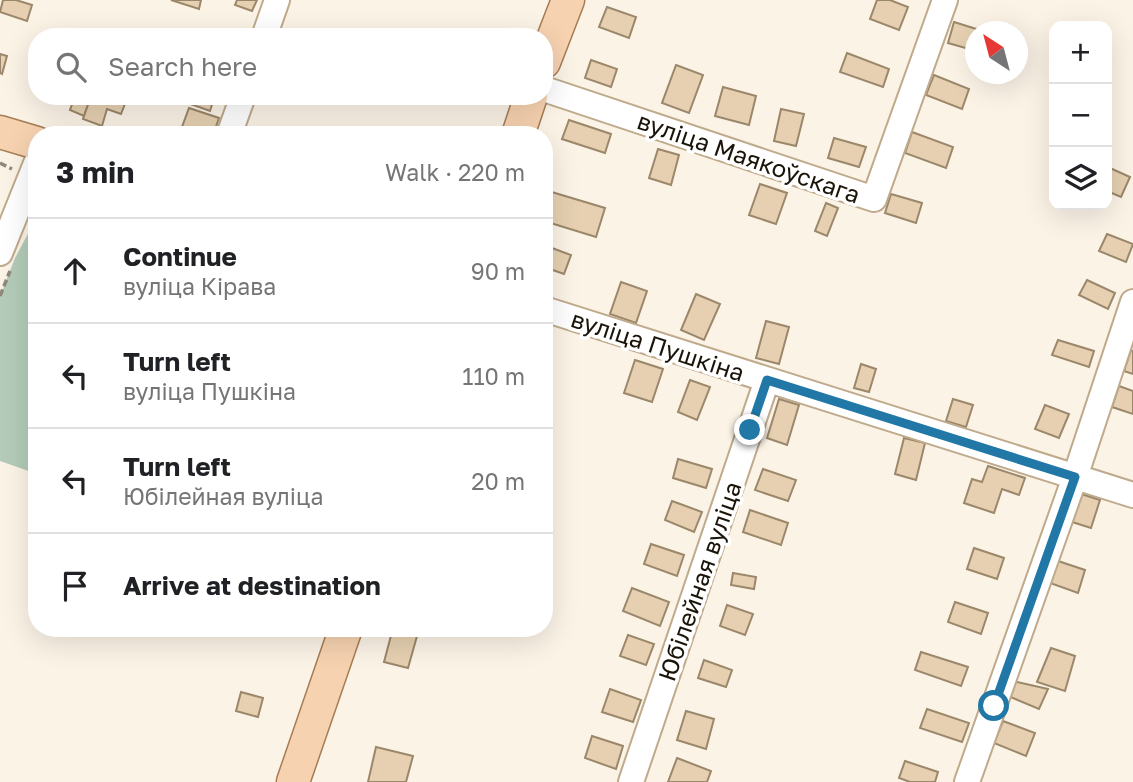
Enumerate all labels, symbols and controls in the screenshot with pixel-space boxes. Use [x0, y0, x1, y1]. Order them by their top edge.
north arrow [965, 21, 1028, 84]
map controls [1049, 21, 1112, 210]
button: + [1049, 21, 1112, 84]
search box [28, 28, 553, 105]
icon: search [52, 48, 90, 86]
text: Search here [108, 51, 257, 82]
button: − [1049, 84, 1112, 147]
street label: вуліца Маякоўскага [634, 105, 864, 209]
button: layers [1049, 147, 1112, 210]
text: 3 min [56, 154, 134, 190]
text: Walk · 220 m [385, 158, 525, 186]
text: Continue [123, 241, 237, 272]
icon: ahead [56, 252, 94, 290]
text: 90 m [471, 257, 525, 285]
text: вуліца Кірава [123, 272, 276, 300]
street label: вуліца Пушкіна [568, 303, 748, 387]
text: Turn left [123, 346, 231, 377]
icon: left [56, 357, 94, 395]
text: 110 m [462, 362, 525, 390]
text: вуліца Пушкіна [123, 377, 296, 405]
route end [734, 414, 765, 445]
text: Turn left [123, 451, 231, 482]
icon: left [56, 462, 94, 500]
text: 20 m [471, 467, 525, 495]
street label: Юбілейная вуліца [651, 477, 747, 685]
text: Юбілейная вуліца [123, 482, 323, 510]
icon: arrive [56, 567, 94, 605]
text: Arrive at destination [123, 570, 381, 601]
route start [978, 690, 1009, 721]

